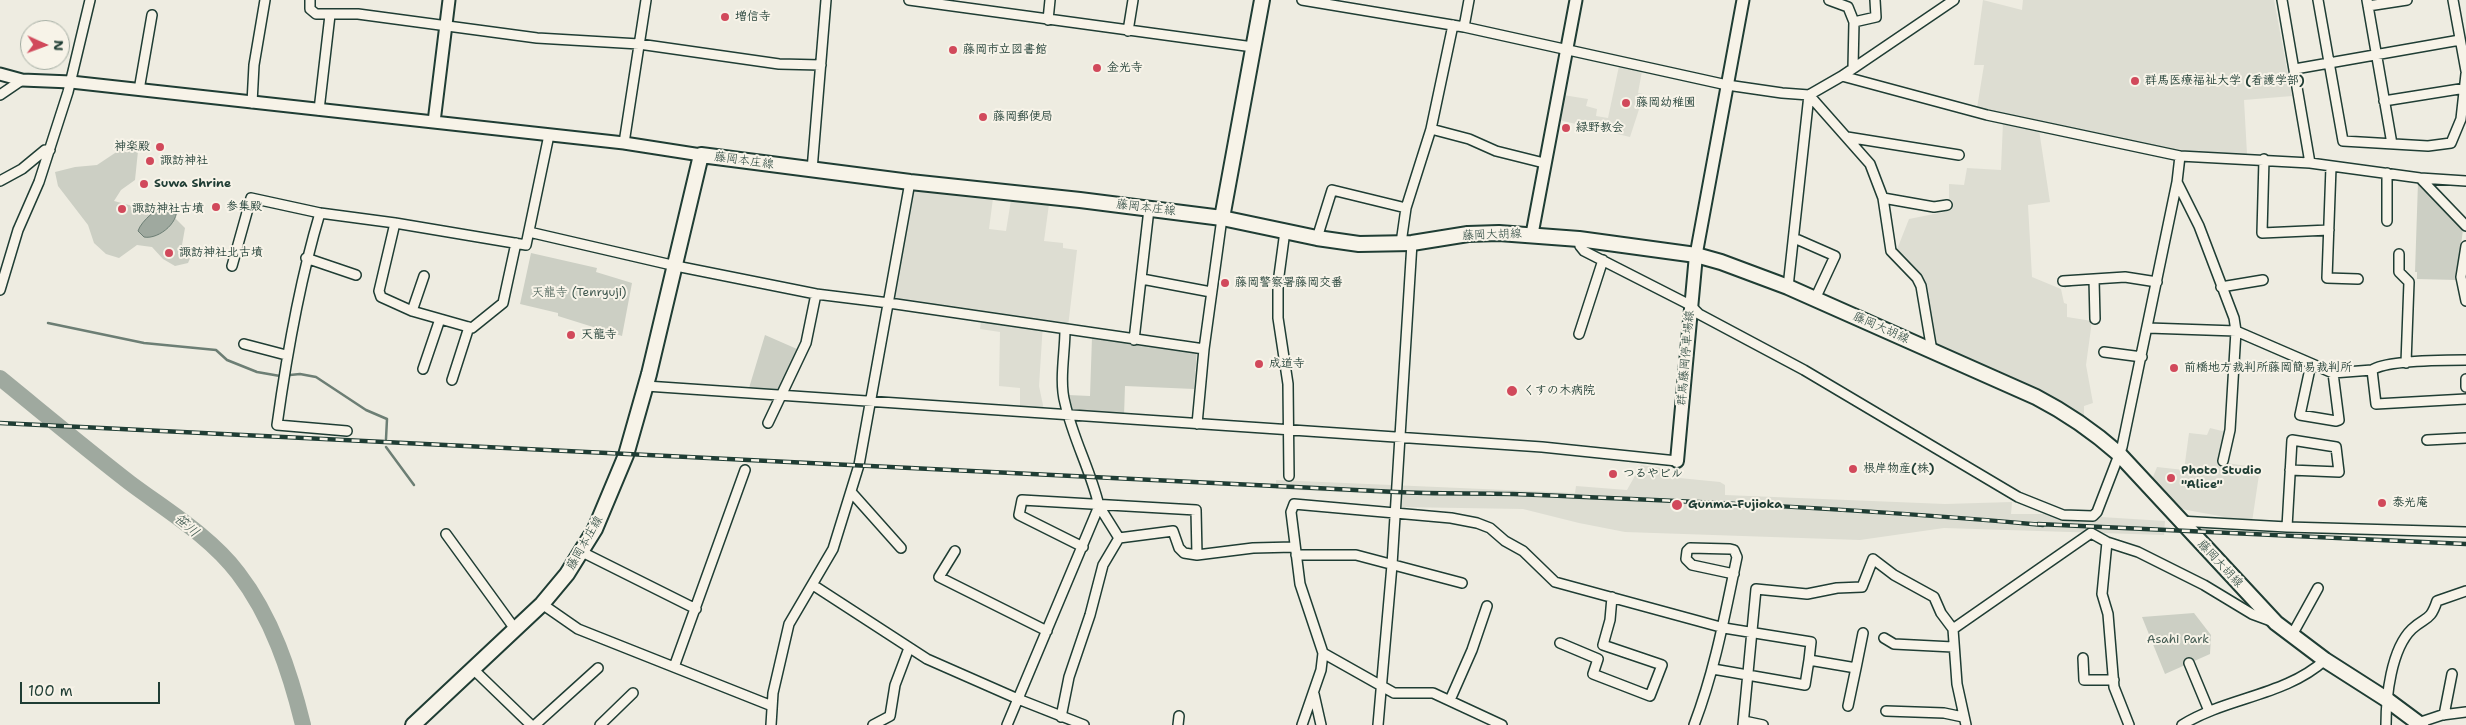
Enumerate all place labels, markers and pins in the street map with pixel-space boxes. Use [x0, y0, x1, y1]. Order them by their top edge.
place label: 増信寺 [735, 10, 771, 24]
marker: 増信寺 [719, 11, 731, 23]
place label: 藤岡市立図書館 [963, 43, 1047, 57]
marker: 藤岡市立図書館 [947, 44, 959, 56]
place label: 金光寺 [1107, 61, 1143, 75]
marker: 金光寺 [1091, 62, 1103, 74]
place label: 群馬医療福祉大学 (看護学部) [2145, 74, 2305, 88]
marker: 群馬医療福祉大学 (看護学部) [2129, 75, 2141, 87]
place label: 藤岡幼稚園 [1636, 96, 1696, 110]
marker: 藤岡幼稚園 [1620, 97, 1632, 109]
place label: 藤岡郵便局 [993, 110, 1053, 124]
marker: 藤岡郵便局 [977, 111, 989, 123]
place label: 緑野教会 [1576, 121, 1624, 135]
marker: 緑野教会 [1560, 122, 1572, 134]
place label: 神楽殿 [114, 140, 150, 154]
marker: 神楽殿 [154, 141, 166, 153]
place label: 諏訪神社 [160, 154, 208, 168]
marker: 諏訪神社 [144, 155, 156, 167]
place label: Suwa Shrine [154, 177, 231, 191]
marker: Suwa Shrine [138, 178, 150, 190]
place label: 参集殿 [226, 200, 262, 214]
marker: 参集殿 [210, 201, 222, 213]
place label: 諏訪神社古墳 [132, 202, 204, 216]
marker: 諏訪神社古墳 [116, 203, 128, 215]
place label: 諏訪神社北古墳 [179, 246, 263, 260]
marker: 諏訪神社北古墳 [163, 247, 175, 259]
place label: 藤岡警察署藤岡交番 [1235, 276, 1343, 290]
marker: 藤岡警察署藤岡交番 [1219, 277, 1231, 289]
place label: 天龍寺 [581, 328, 617, 342]
marker: 天龍寺 [565, 329, 577, 341]
place label: 成道寺 [1269, 357, 1305, 371]
marker: 成道寺 [1253, 358, 1265, 370]
place label: 前橋地方裁判所藤岡簡易裁判所 [2184, 361, 2352, 375]
marker: 前橋地方裁判所藤岡簡易裁判所 [2168, 362, 2180, 374]
marker: くすの木病院 [1505, 384, 1519, 398]
place label: くすの木病院 [1523, 384, 1595, 398]
place label: 根岸物産(株) [1863, 462, 1934, 476]
marker: 根岸物産(株) [1847, 463, 1859, 475]
place label: Photo Studio "Alice" [2181, 464, 2261, 492]
place label: つるやビル [1623, 467, 1683, 481]
marker: つるやビル [1607, 468, 1619, 480]
marker: Photo Studio "Alice" [2165, 472, 2177, 484]
place label: 泰光庵 [2392, 496, 2428, 510]
marker: 泰光庵 [2376, 497, 2388, 509]
marker: Gunma-Fujioka [1670, 498, 1684, 512]
place label: Gunma-Fujioka [1688, 498, 1782, 512]

